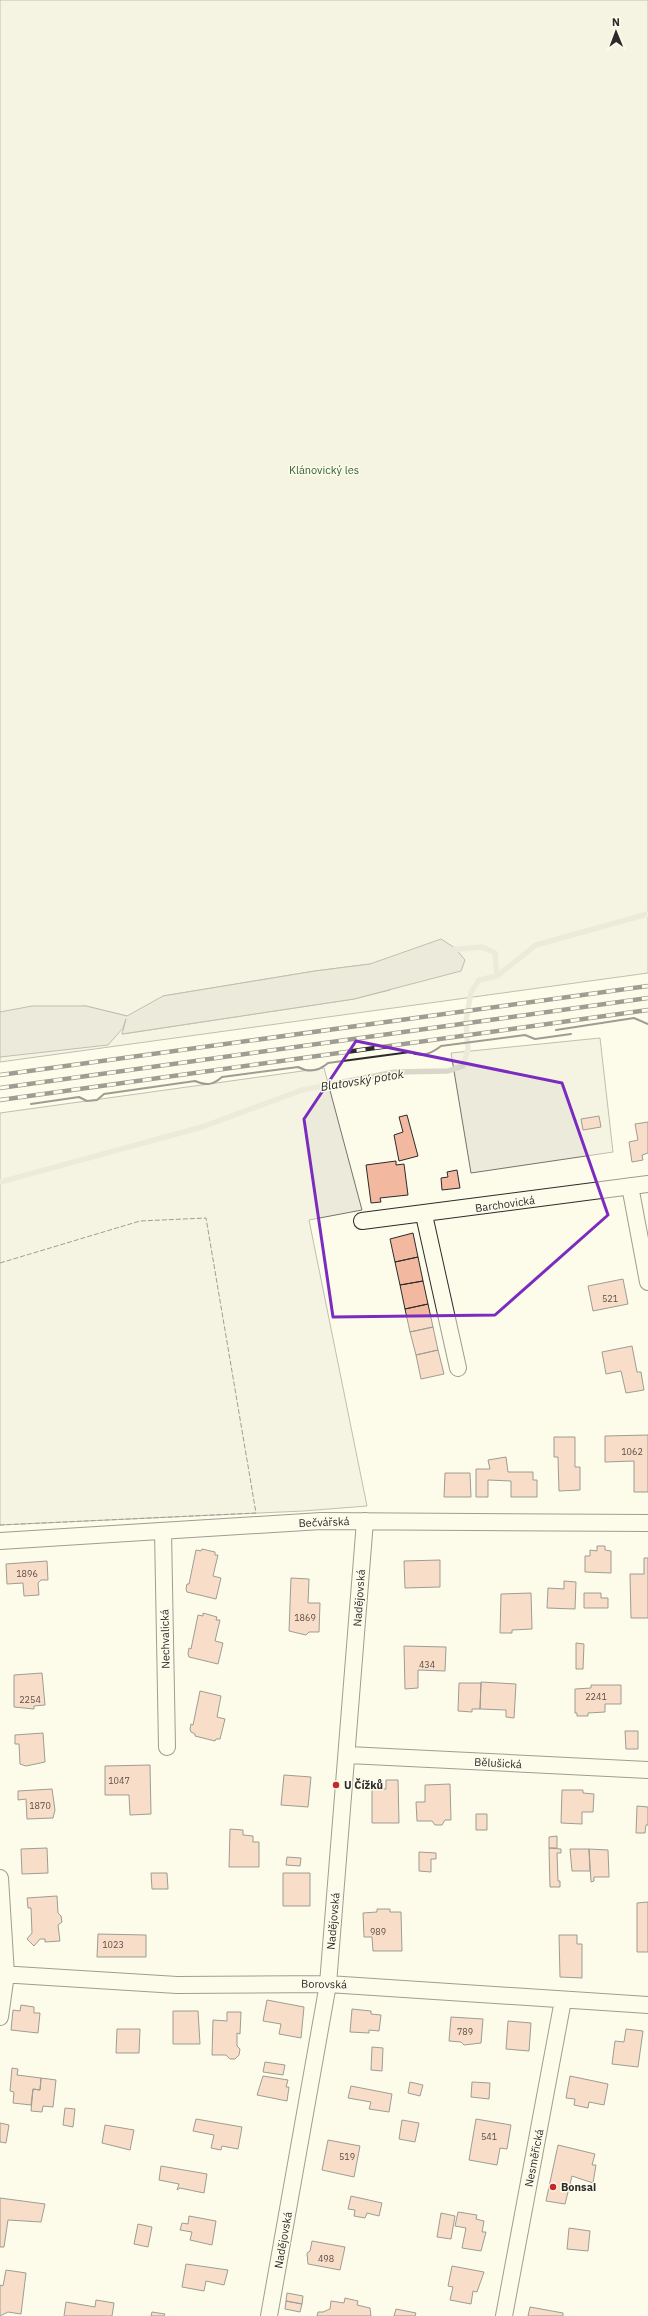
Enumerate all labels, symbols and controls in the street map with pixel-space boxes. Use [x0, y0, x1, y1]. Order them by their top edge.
north arrow [596, 12, 636, 52]
text: N [612, 15, 620, 29]
park label: Klánovický les [289, 463, 359, 477]
water label: Blatovský potok [319, 1066, 405, 1094]
street label: Barchovická [474, 1193, 536, 1215]
house number: 521 [602, 1293, 618, 1304]
house number: 1062 [621, 1446, 643, 1457]
street label: Bečvářská [298, 1514, 350, 1530]
house number: 1896 [16, 1568, 38, 1579]
street label: Nadějovská [350, 1569, 368, 1627]
street label: Nechvalická [157, 1609, 173, 1669]
house number: 1869 [294, 1612, 316, 1623]
house number: 434 [419, 1659, 435, 1670]
house number: 2241 [585, 1691, 607, 1702]
house number: 2254 [19, 1694, 41, 1705]
street label: Bělušická [474, 1755, 522, 1771]
house number: 1047 [108, 1775, 130, 1786]
place label: U Čížků [344, 1778, 383, 1792]
marker: U Čížků [331, 1780, 341, 1790]
house number: 1870 [29, 1800, 51, 1811]
street label: Nadějovská [324, 1892, 342, 1950]
house number: 989 [370, 1926, 386, 1937]
house number: 1023 [102, 1939, 124, 1950]
street label: Borovská [301, 1977, 347, 1991]
house number: 789 [457, 2026, 473, 2037]
street label: Nesměřická [522, 2128, 546, 2188]
house number: 541 [481, 2131, 497, 2142]
house number: 519 [339, 2151, 355, 2162]
place label: Bonsai [561, 2180, 596, 2194]
marker: Bonsai [548, 2182, 558, 2192]
street label: Nadějovská [271, 2210, 295, 2269]
house number: 498 [318, 2253, 334, 2264]

